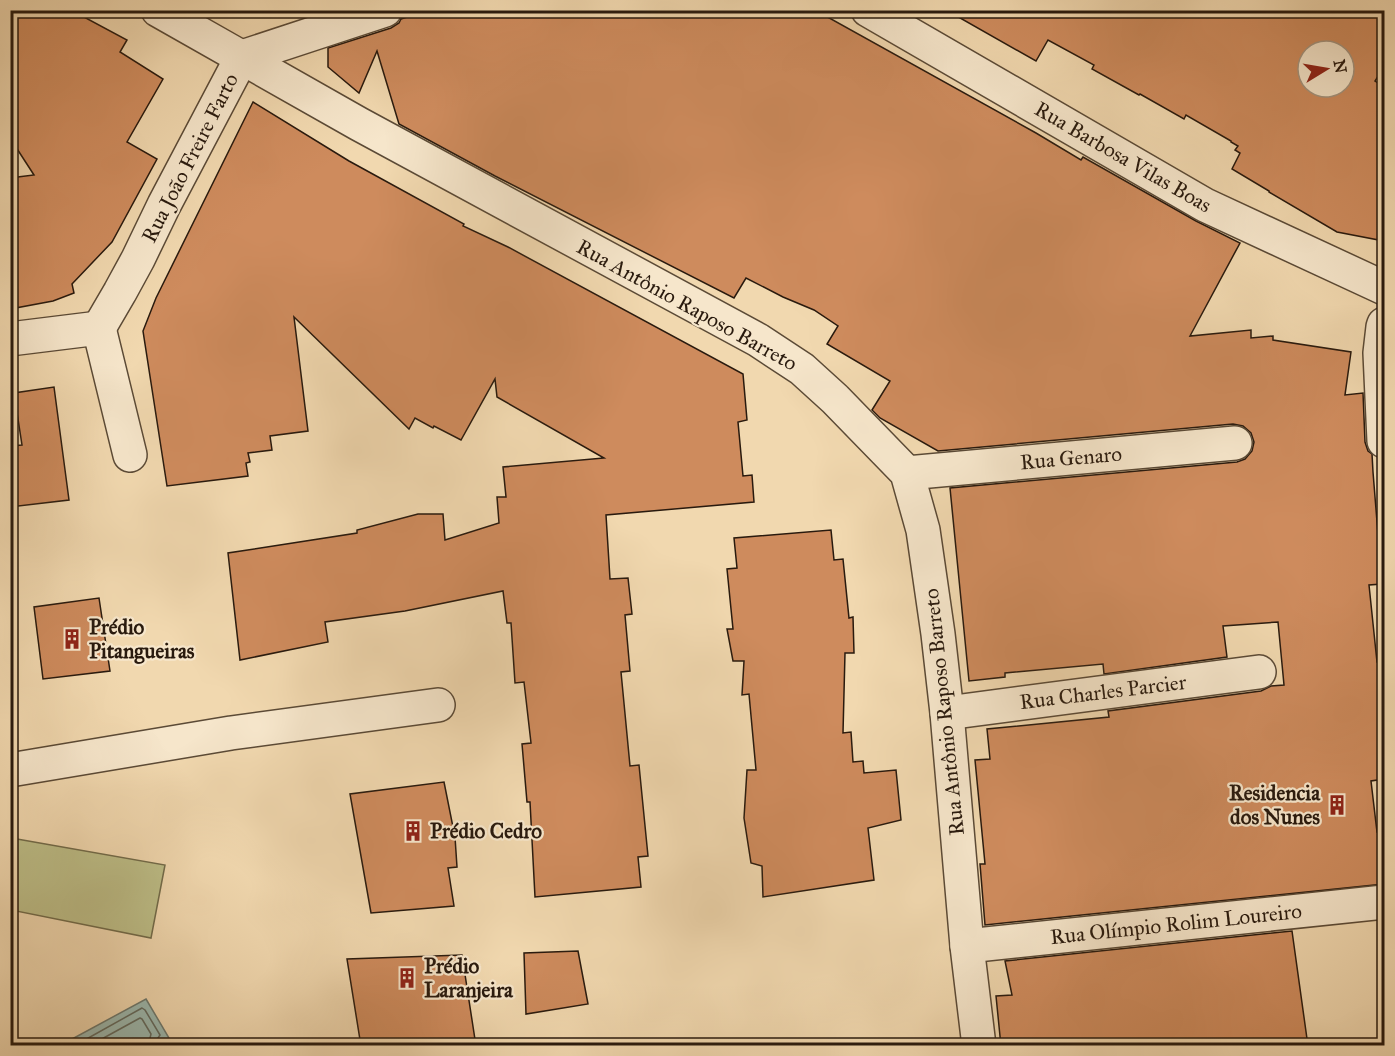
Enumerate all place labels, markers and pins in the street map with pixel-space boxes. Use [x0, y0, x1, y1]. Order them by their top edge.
place label: Prédio Pitangueiras [89, 614, 195, 664]
building icon: Prédio Pitangueiras [60, 627, 84, 651]
place label: Residencia dos Nunes [1229, 780, 1321, 830]
building icon: Residencia dos Nunes [1325, 793, 1349, 817]
place label: Prédio Cedro [430, 818, 542, 844]
building icon: Prédio Cedro [401, 819, 425, 843]
place label: Prédio Laranjeira [424, 953, 514, 1003]
building icon: Prédio Laranjeira [395, 966, 419, 990]

